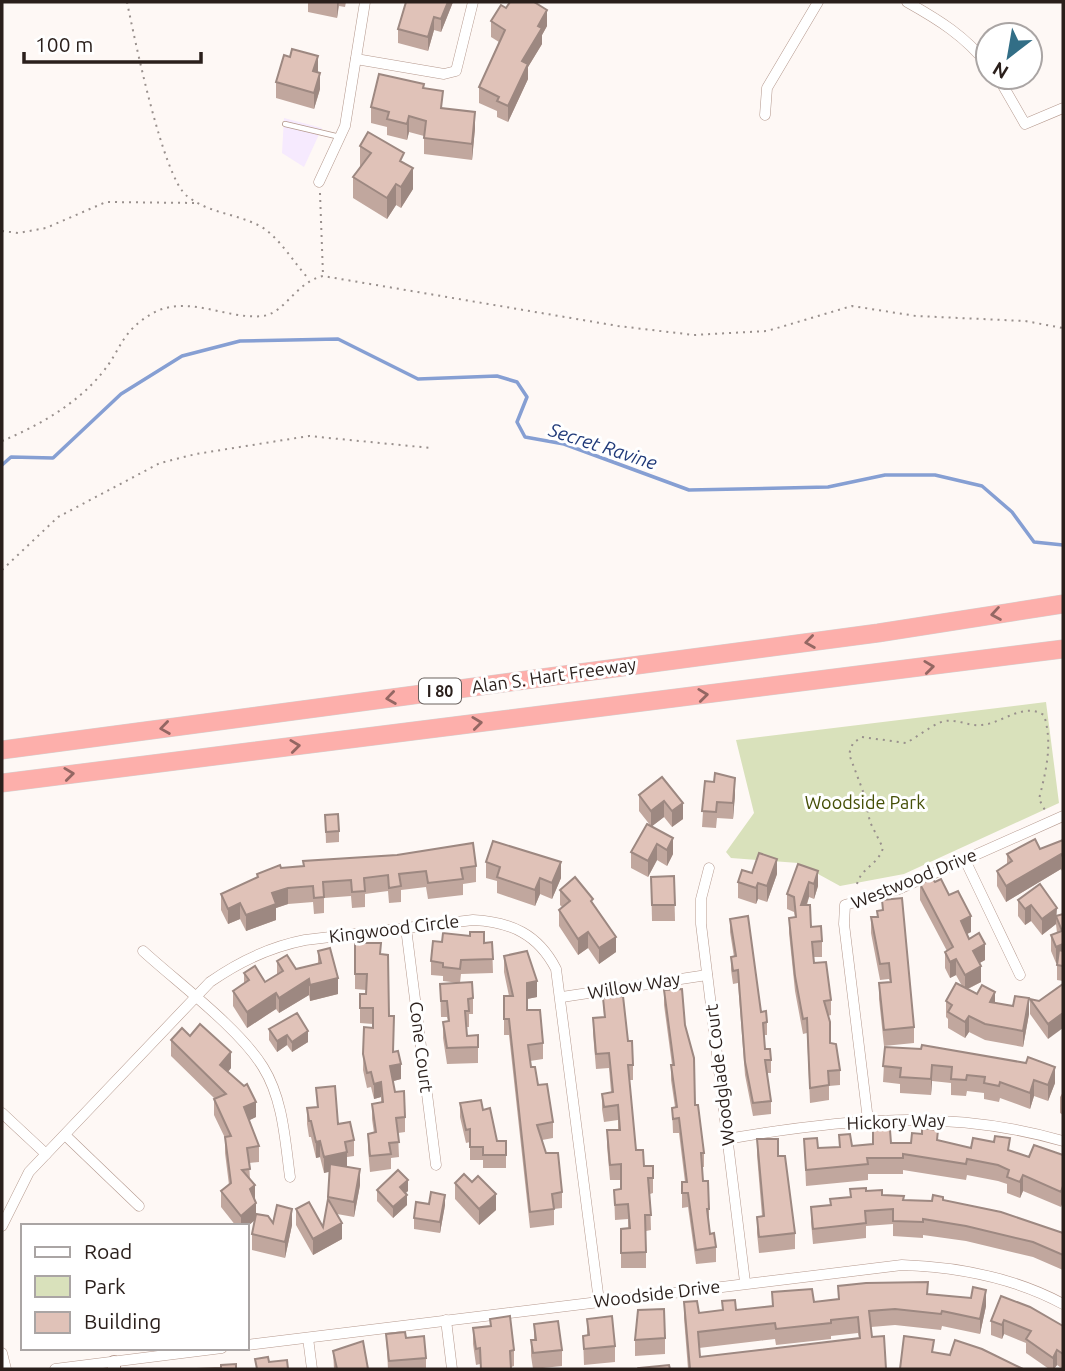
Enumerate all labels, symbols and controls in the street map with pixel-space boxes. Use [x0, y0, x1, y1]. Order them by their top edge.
scale bar [24, 21, 201, 65]
north arrow [974, 21, 1044, 91]
text: 100 m [35, 32, 93, 56]
text: N [988, 57, 1012, 84]
water label: Secret Ravine [545, 418, 660, 474]
one-way arrow [990, 606, 1002, 621]
one-way arrow [805, 635, 816, 650]
street label: Alan S. Hart Freeway [470, 654, 638, 696]
one-way arrow [923, 659, 935, 674]
road number: I 80 [419, 678, 461, 704]
one-way arrow [697, 687, 709, 702]
one-way arrow [385, 690, 396, 705]
one-way arrow [472, 716, 483, 731]
one-way arrow [159, 720, 171, 735]
one-way arrow [289, 738, 301, 753]
one-way arrow [64, 767, 75, 782]
park label: Woodside Park [805, 792, 925, 812]
street label: Westwood Drive [848, 844, 979, 912]
street label: Kingwood Circle [328, 910, 460, 946]
street label: Willow Way [586, 968, 682, 1002]
street label: Cone Court [406, 1000, 438, 1094]
street label: Woodglade Court [700, 1003, 738, 1147]
street label: Hickory Way [846, 1109, 946, 1133]
legend [21, 1224, 248, 1350]
text: Road [84, 1239, 132, 1263]
text: Park [84, 1274, 126, 1298]
street label: Woodside Drive [592, 1275, 721, 1311]
text: Building [84, 1309, 161, 1333]

